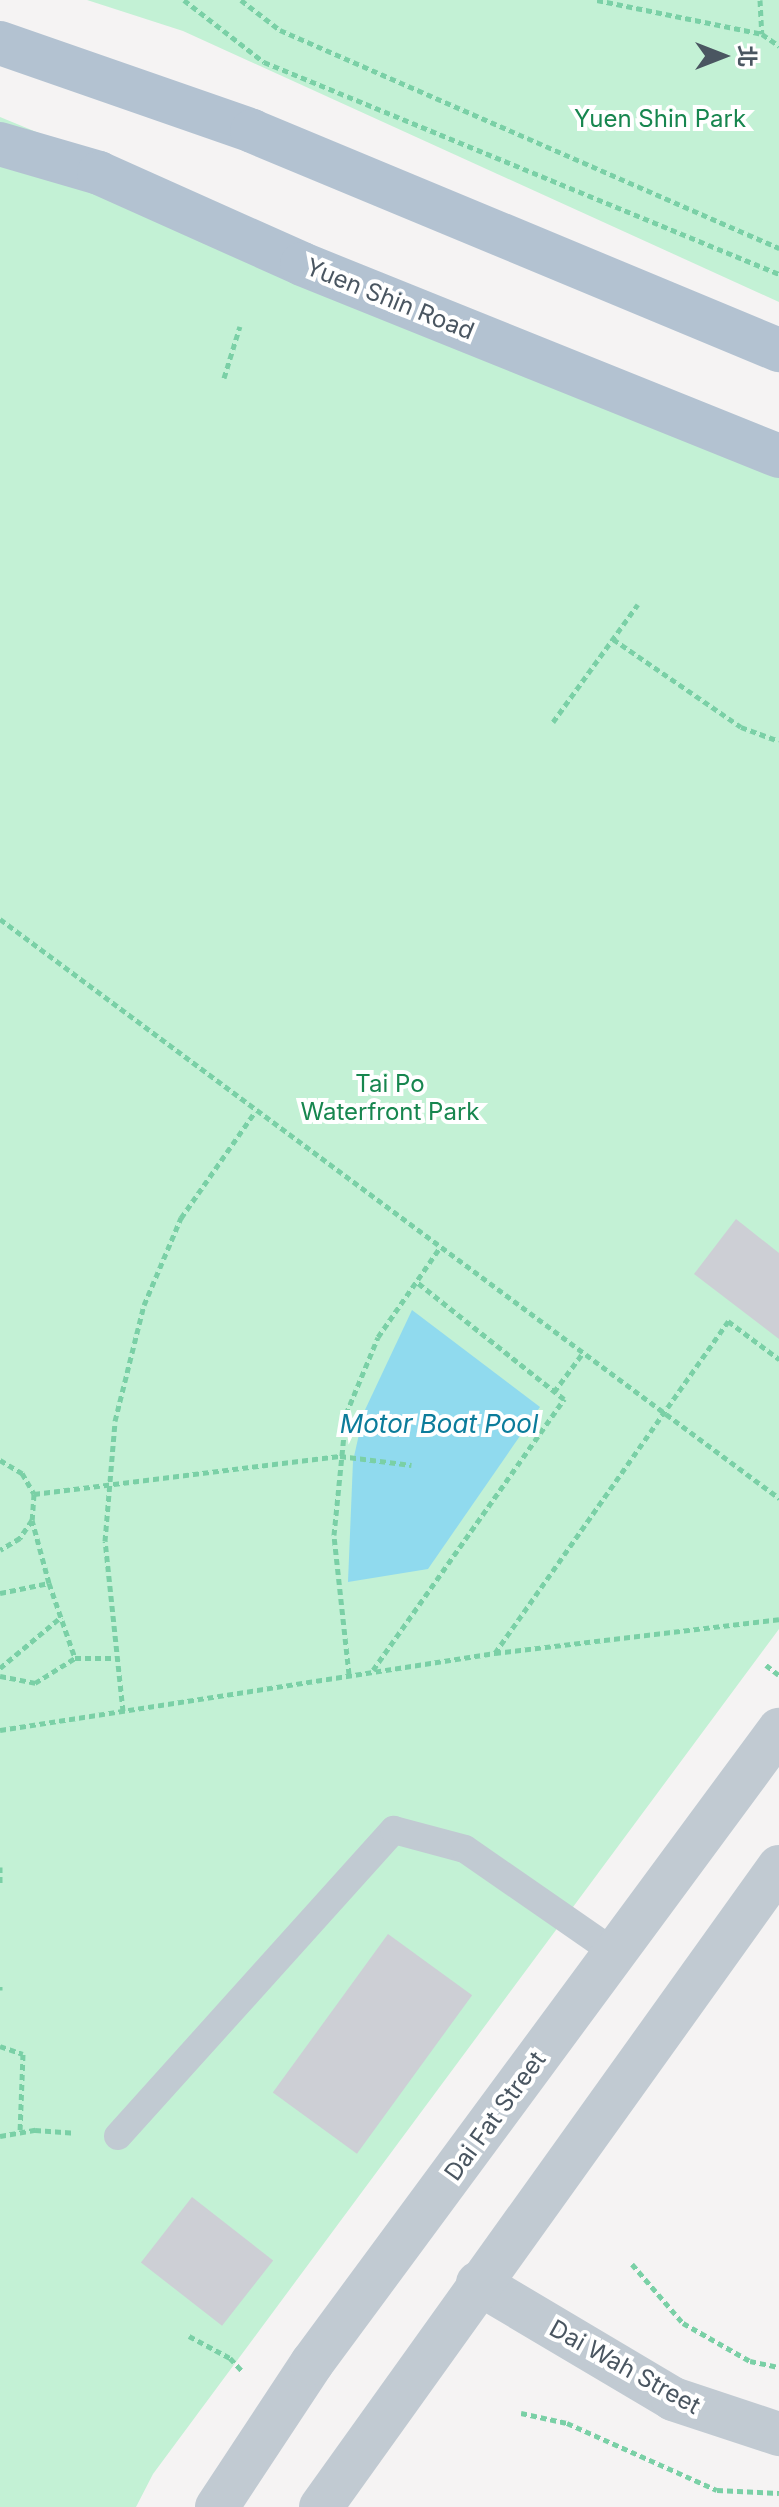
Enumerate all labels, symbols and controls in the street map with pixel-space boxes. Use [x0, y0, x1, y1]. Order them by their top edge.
north arrow [683, 16, 763, 96]
text: 北 [734, 45, 760, 67]
park label: Yuen Shin Park [574, 105, 746, 133]
street label: Yuen Shin Road [302, 252, 478, 346]
park label: Tai Po Waterfront Park [300, 1070, 480, 1126]
water label: Motor Boat Pool [340, 1408, 538, 1440]
street label: Dai Fat Street [438, 2046, 552, 2186]
street label: Dai Wah Street [545, 2314, 705, 2420]

